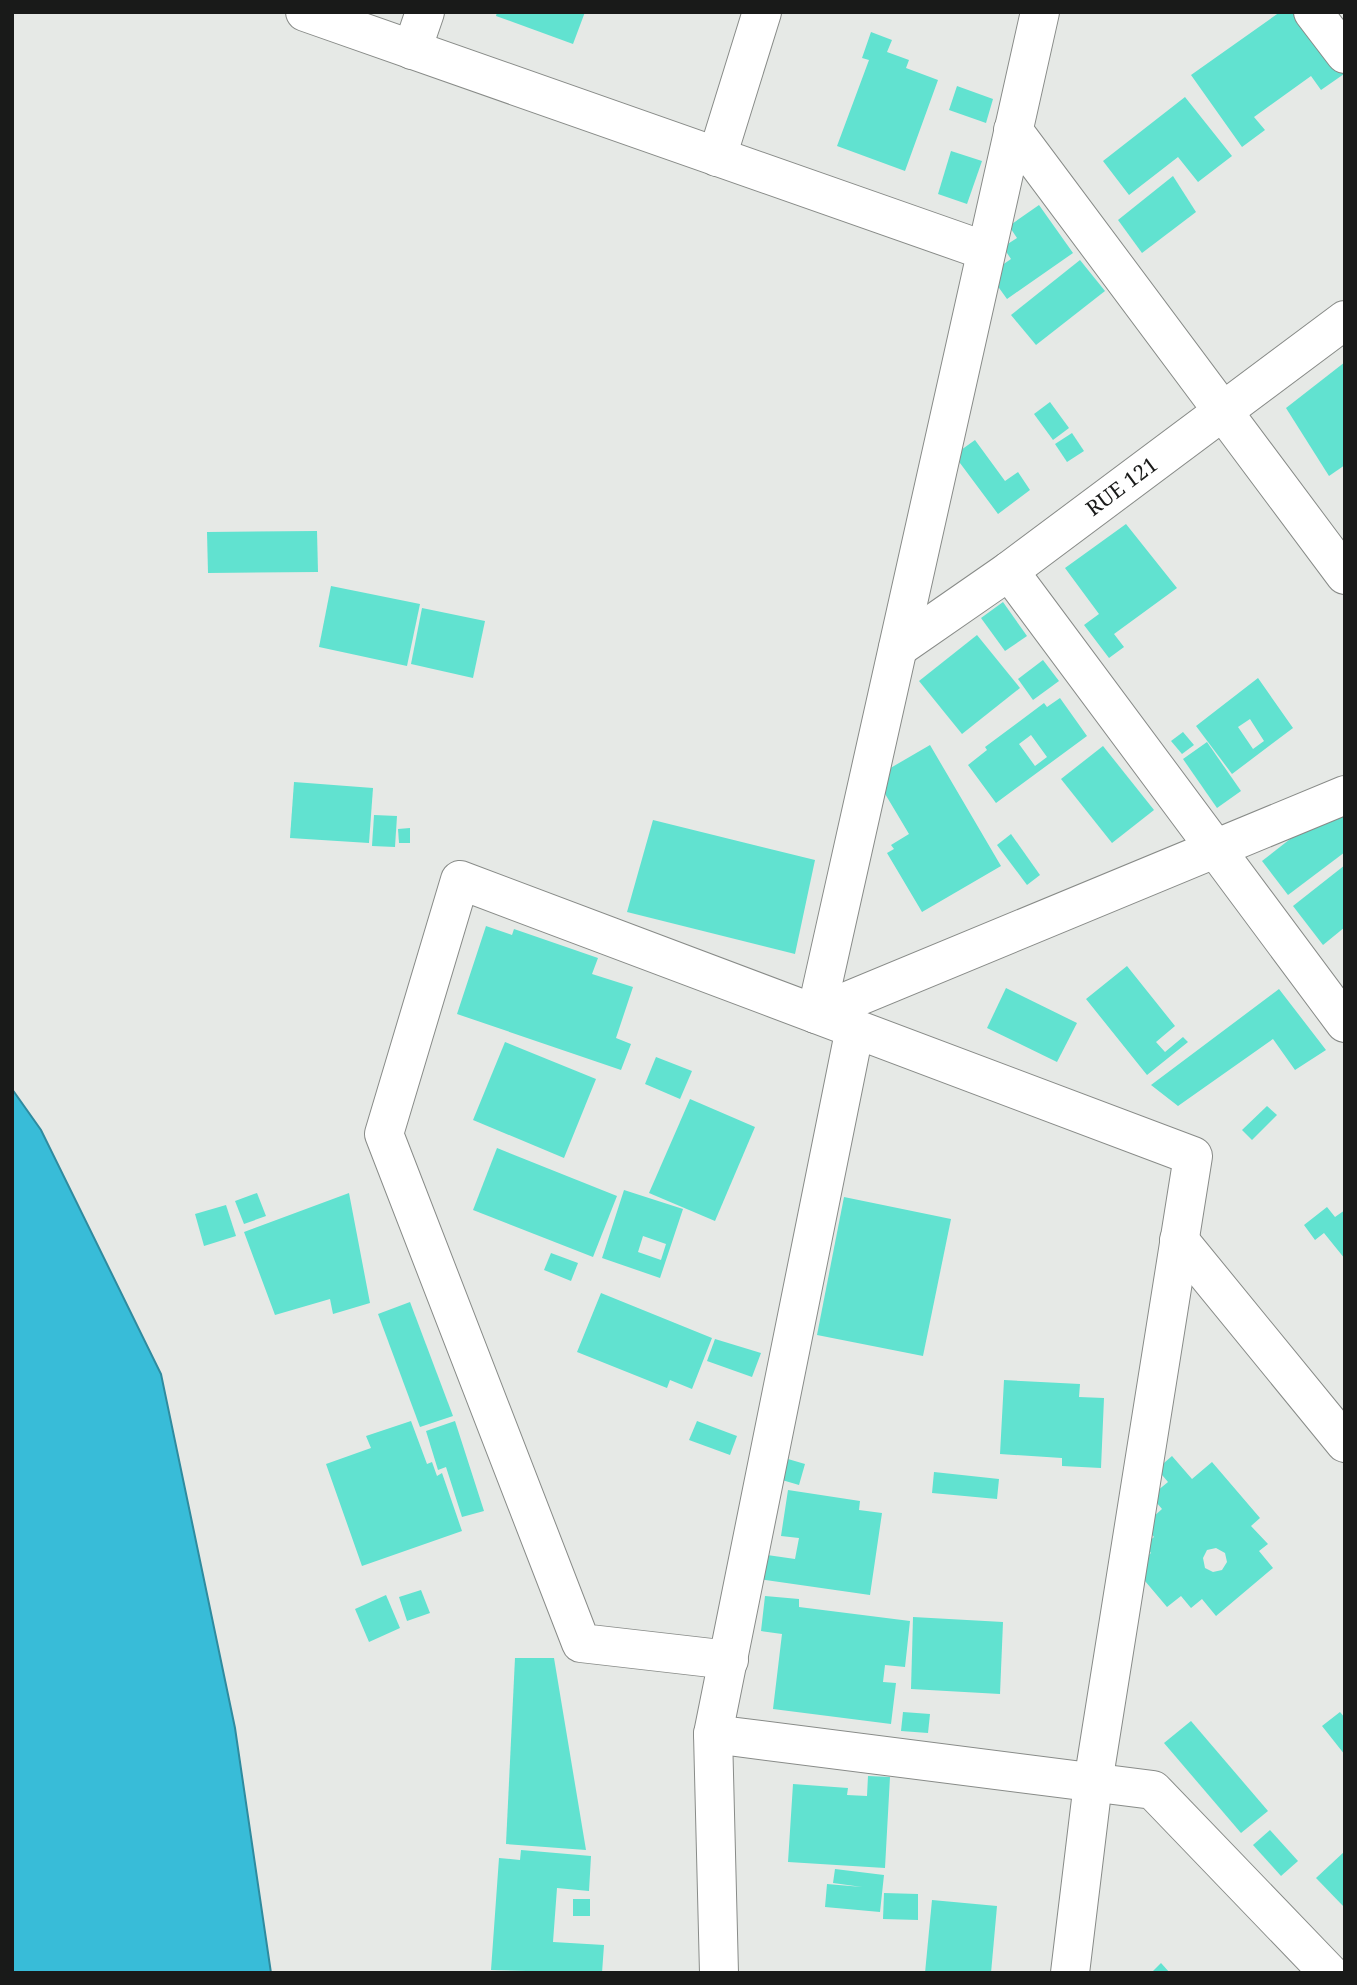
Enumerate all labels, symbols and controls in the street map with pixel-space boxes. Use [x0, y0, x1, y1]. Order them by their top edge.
street label: RUE 121 [1080, 450, 1163, 522]

